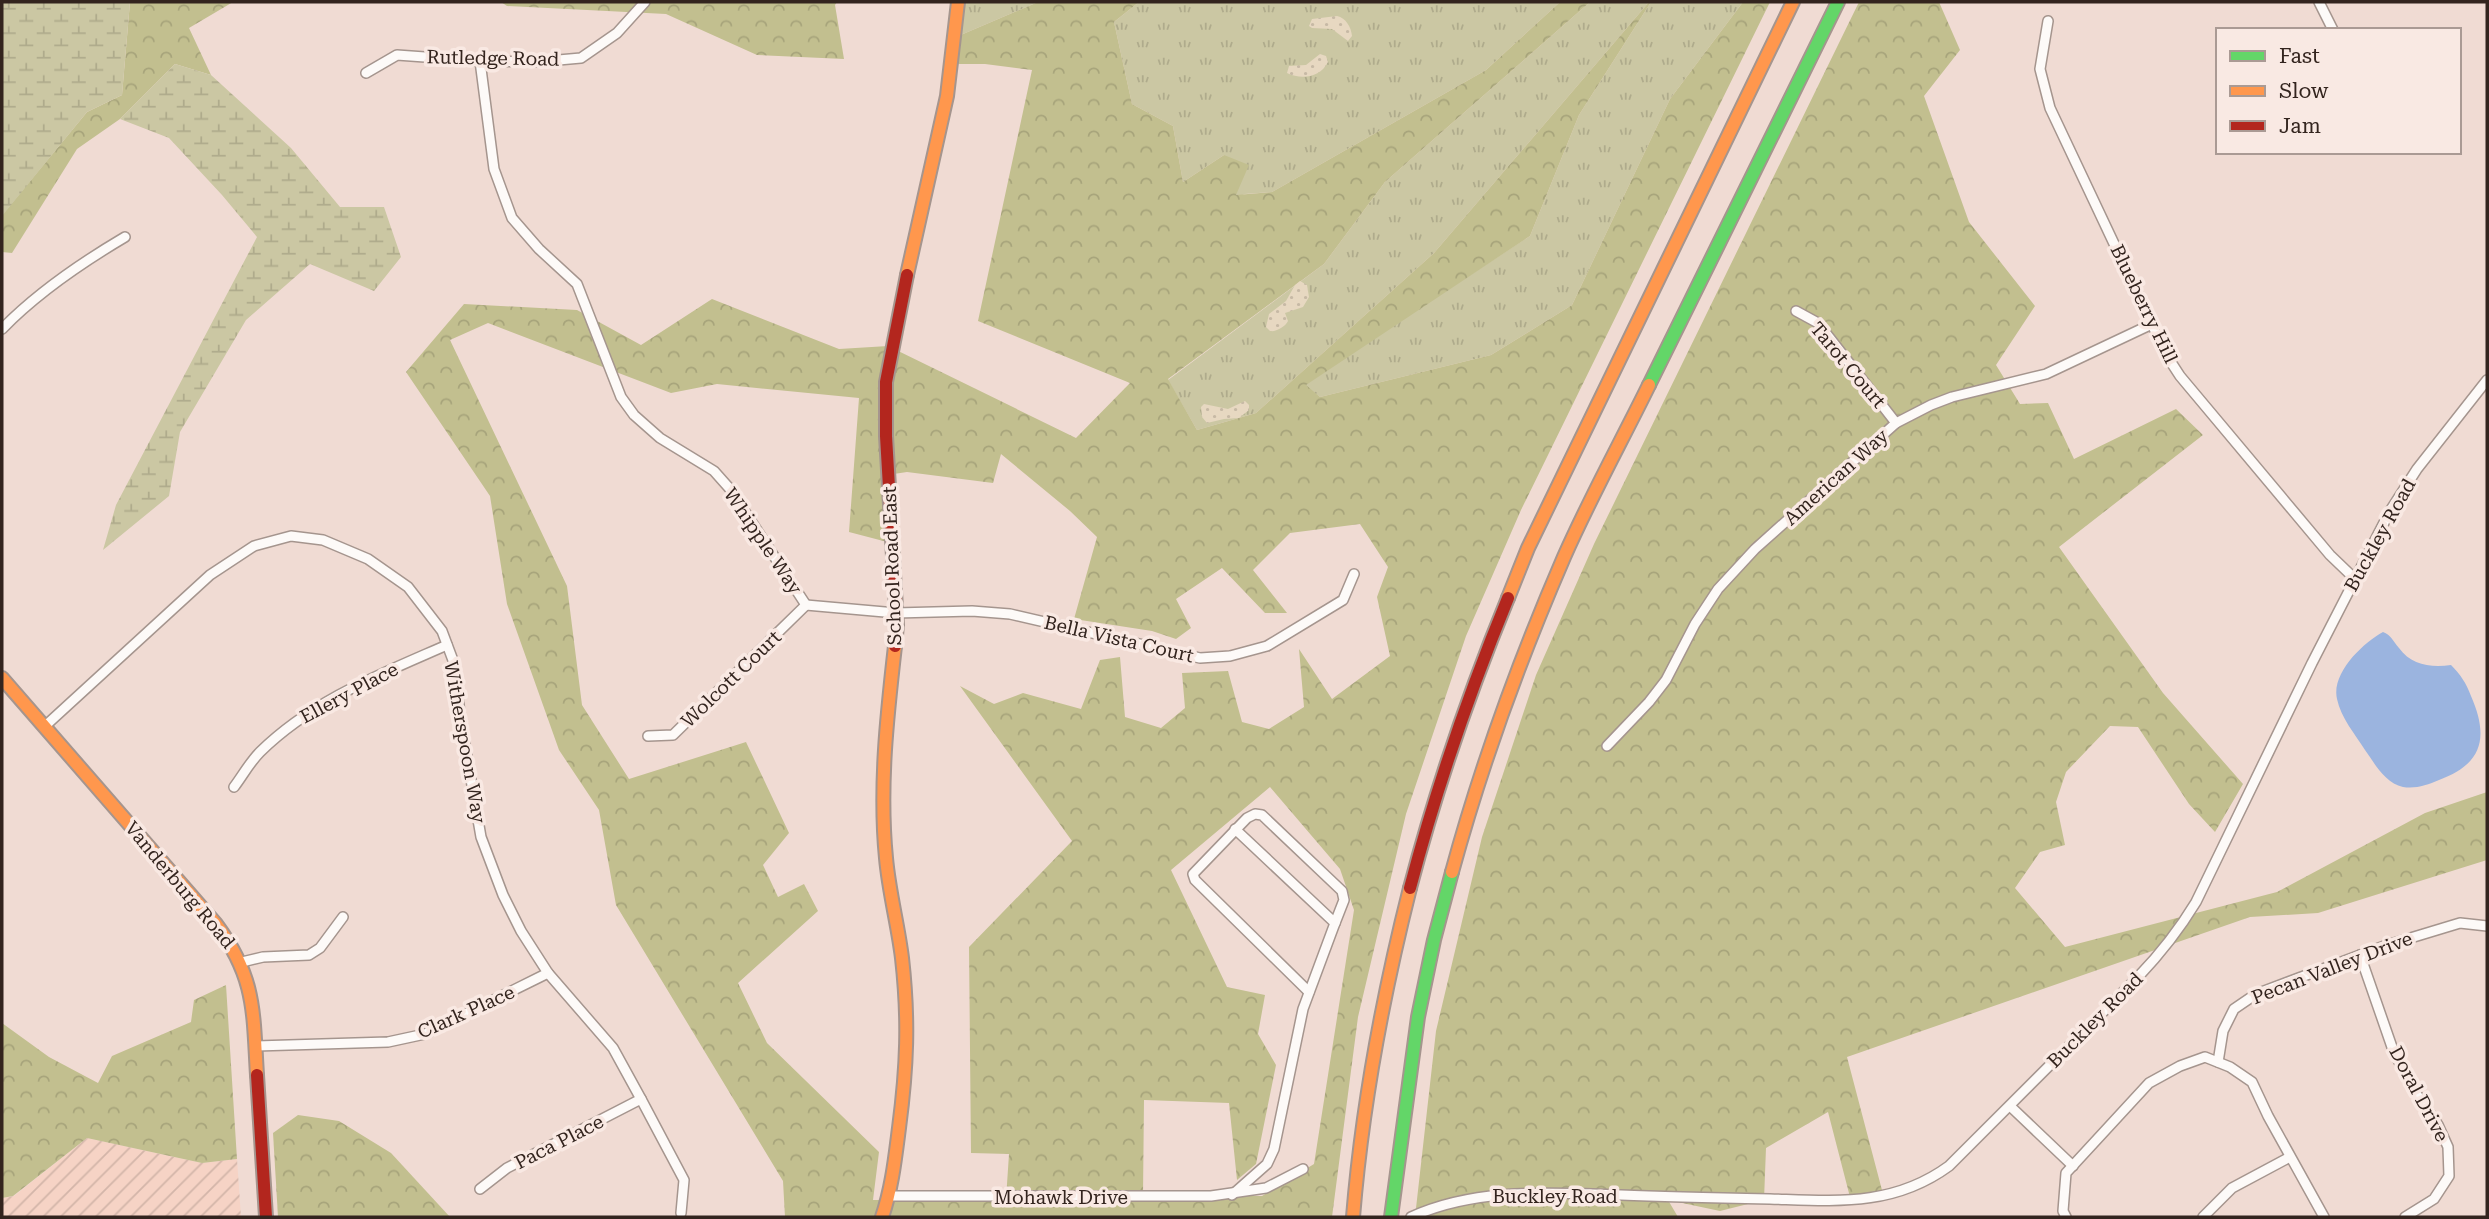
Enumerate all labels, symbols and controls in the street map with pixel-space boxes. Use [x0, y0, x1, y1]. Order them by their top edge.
legend [2216, 28, 2461, 154]
text: Fast [2279, 44, 2320, 68]
street label: Rutledge Road [427, 45, 559, 71]
text: Slow [2279, 79, 2329, 103]
text: Jam [2279, 114, 2321, 138]
street label: Blueberry Hill [2105, 241, 2183, 367]
street label: Tarot Court [1805, 317, 1891, 413]
street label: American Way [1779, 424, 1893, 530]
street label: Buckley Road [2340, 475, 2420, 595]
street label: Whipple Way [719, 483, 807, 599]
street label: School Road East [878, 486, 906, 646]
street label: Bella Vista Court [1042, 611, 1196, 667]
street label: Wolcott Court [676, 626, 786, 732]
street label: Ellery Place [296, 658, 402, 728]
street label: Witherspoon Way [439, 659, 491, 826]
street label: Vanderburg Road [120, 817, 240, 953]
street label: Pecan Valley Drive [2248, 927, 2416, 1009]
street label: Buckley Road [2043, 968, 2147, 1072]
street label: Clark Place [414, 980, 518, 1044]
street label: Doral Drive [2384, 1042, 2454, 1146]
street label: Paca Place [511, 1110, 607, 1174]
street label: Buckley Road [1492, 1185, 1618, 1208]
street label: Mohawk Drive [994, 1186, 1128, 1209]

